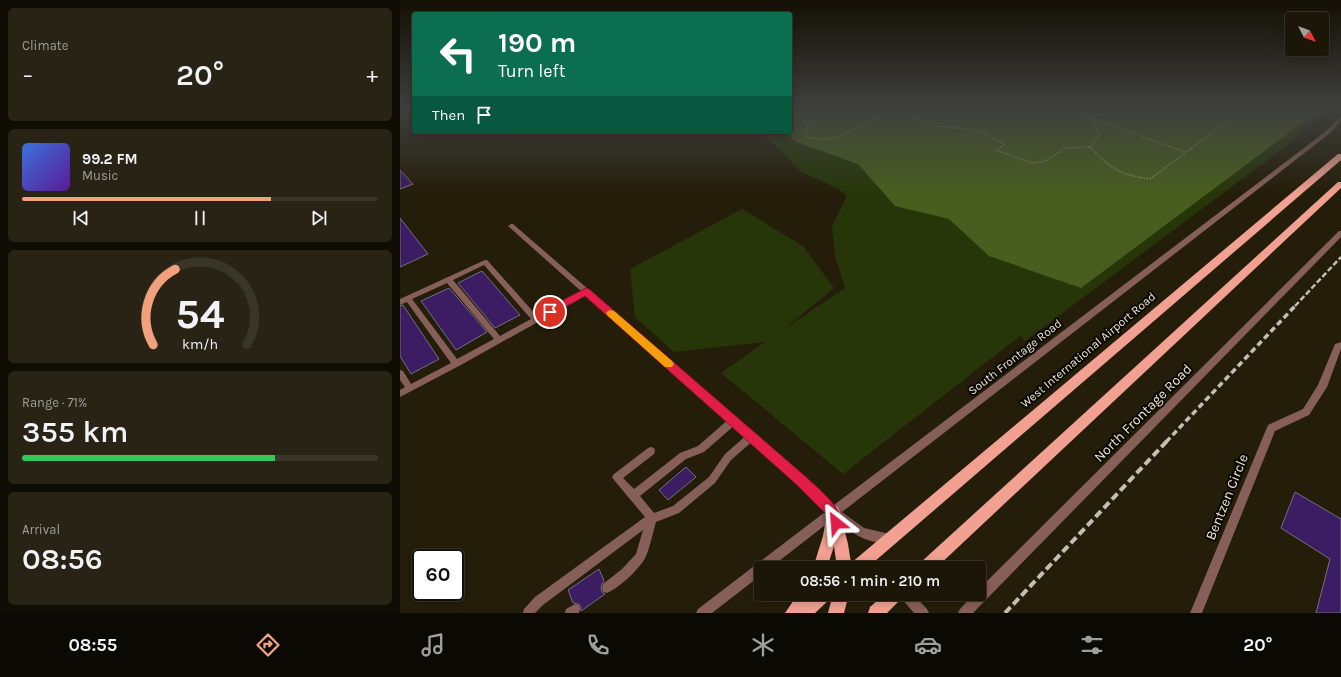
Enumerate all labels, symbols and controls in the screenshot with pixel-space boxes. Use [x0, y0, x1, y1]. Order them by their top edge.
north arrow [1285, 12, 1329, 56]
map controls [1285, 12, 1329, 56]
text: 190 m [498, 26, 576, 59]
icon: left [432, 28, 484, 80]
text: Climate [22, 38, 68, 53]
text: 20° [176, 57, 224, 93]
text: Turn left [498, 60, 566, 82]
text: − [22, 62, 34, 88]
text: + [366, 62, 378, 88]
icon: arrive [473, 104, 495, 126]
text: Then [432, 106, 465, 124]
text: 99.2 FM [82, 150, 138, 168]
text: Music [82, 168, 118, 183]
icon: previous [70, 207, 92, 229]
icon: pause [189, 207, 211, 229]
icon: next [308, 207, 330, 229]
text: 54 [176, 289, 225, 337]
street label: West International Airport Road [1018, 289, 1158, 411]
pin [533, 295, 567, 329]
icon: arrive [539, 301, 561, 323]
street label: South Frontage Road [966, 316, 1064, 398]
text: km/h [182, 335, 218, 352]
street label: North Frontage Road [1091, 361, 1195, 465]
text: Range · 71% [22, 395, 87, 410]
text: 355 km [22, 414, 128, 450]
street label: Bentzen Circle [1202, 451, 1252, 543]
position arrow [815, 502, 857, 544]
text: Arrival [22, 522, 60, 537]
text: 08:56 [22, 541, 103, 577]
speed limit sign: 60 [412, 549, 464, 601]
text: 08:56 · 1 min · 210 m [800, 572, 940, 590]
icon: directions [254, 631, 282, 659]
icon: music [419, 631, 447, 659]
icon: phone [584, 631, 612, 659]
icon: climate [749, 631, 777, 659]
icon: car [914, 631, 942, 659]
icon: filters [1078, 631, 1106, 659]
text: 08:55 [68, 634, 117, 656]
text: 20° [1243, 634, 1273, 656]

